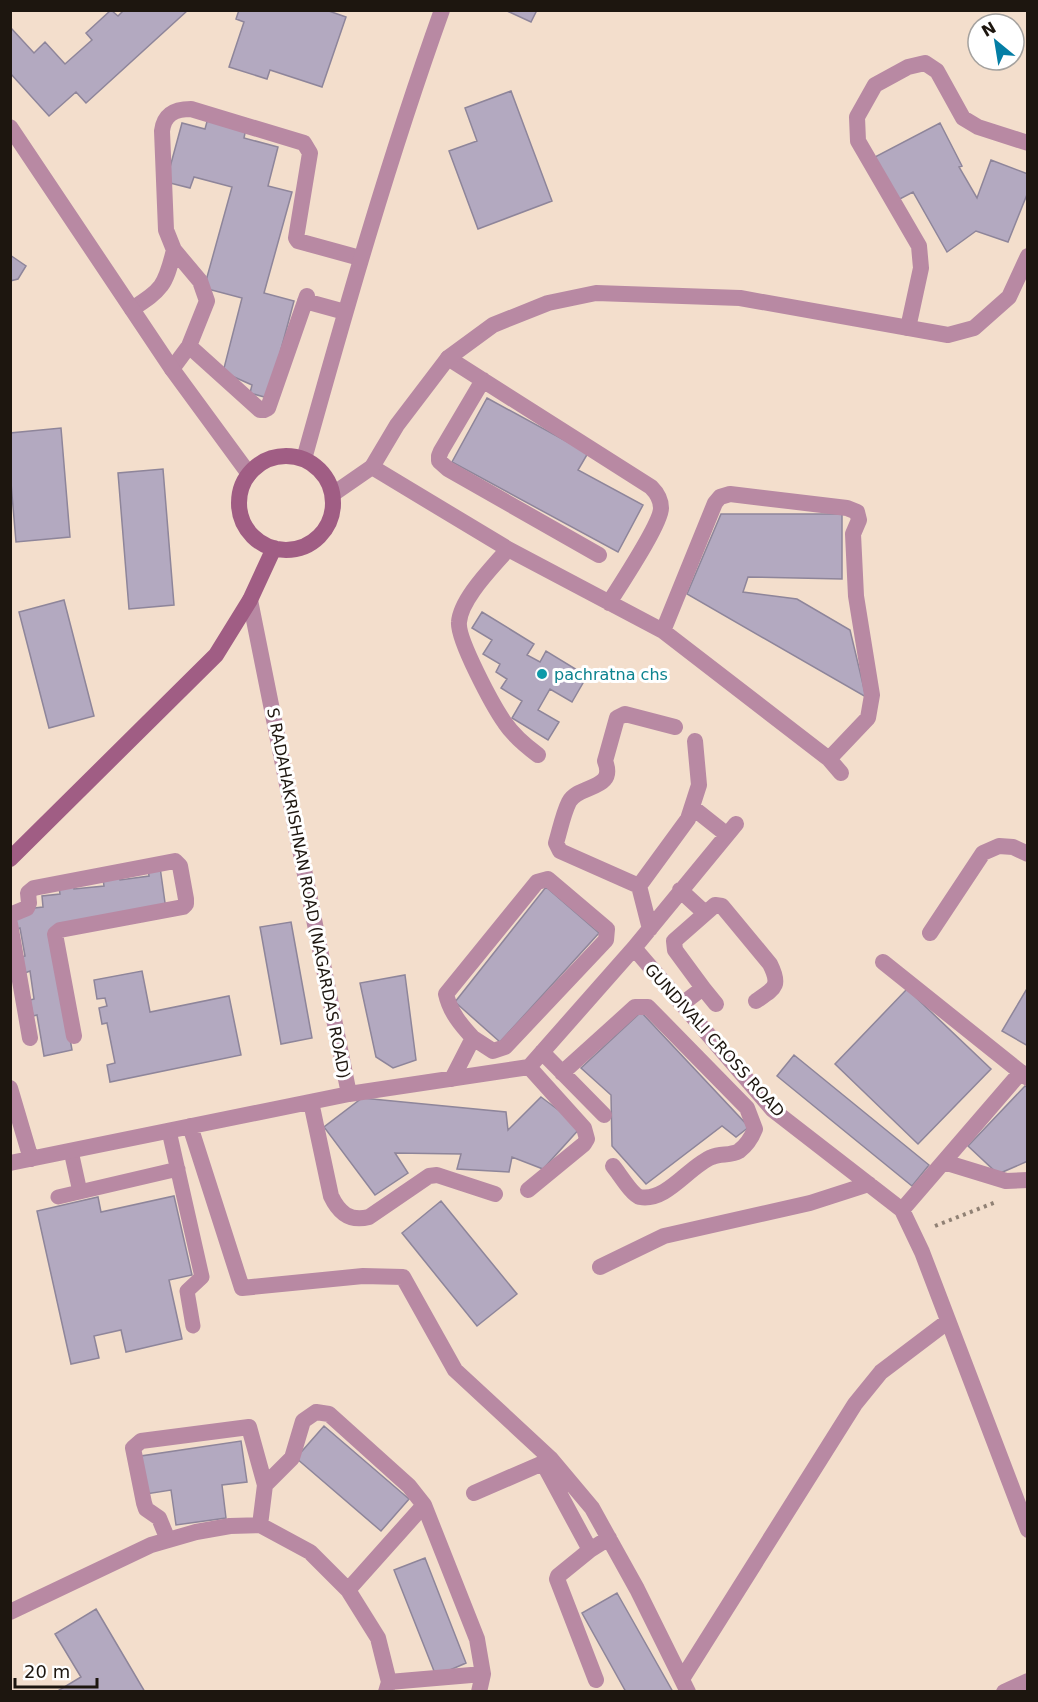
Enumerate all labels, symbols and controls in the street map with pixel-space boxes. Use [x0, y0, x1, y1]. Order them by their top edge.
north arrow [966, 12, 1026, 72]
text: N [978, 18, 999, 41]
place label: pachratna chs [554, 665, 668, 684]
marker: pachratna chs [535, 667, 549, 681]
street label: S RADAHAKRISHNAN ROAD (NAGARDAS ROAD) [263, 706, 354, 1080]
street label: GUNDIVALI CROSS ROAD [641, 960, 788, 1121]
scale bar [15, 1651, 98, 1689]
text: 20 m [24, 1661, 70, 1682]

